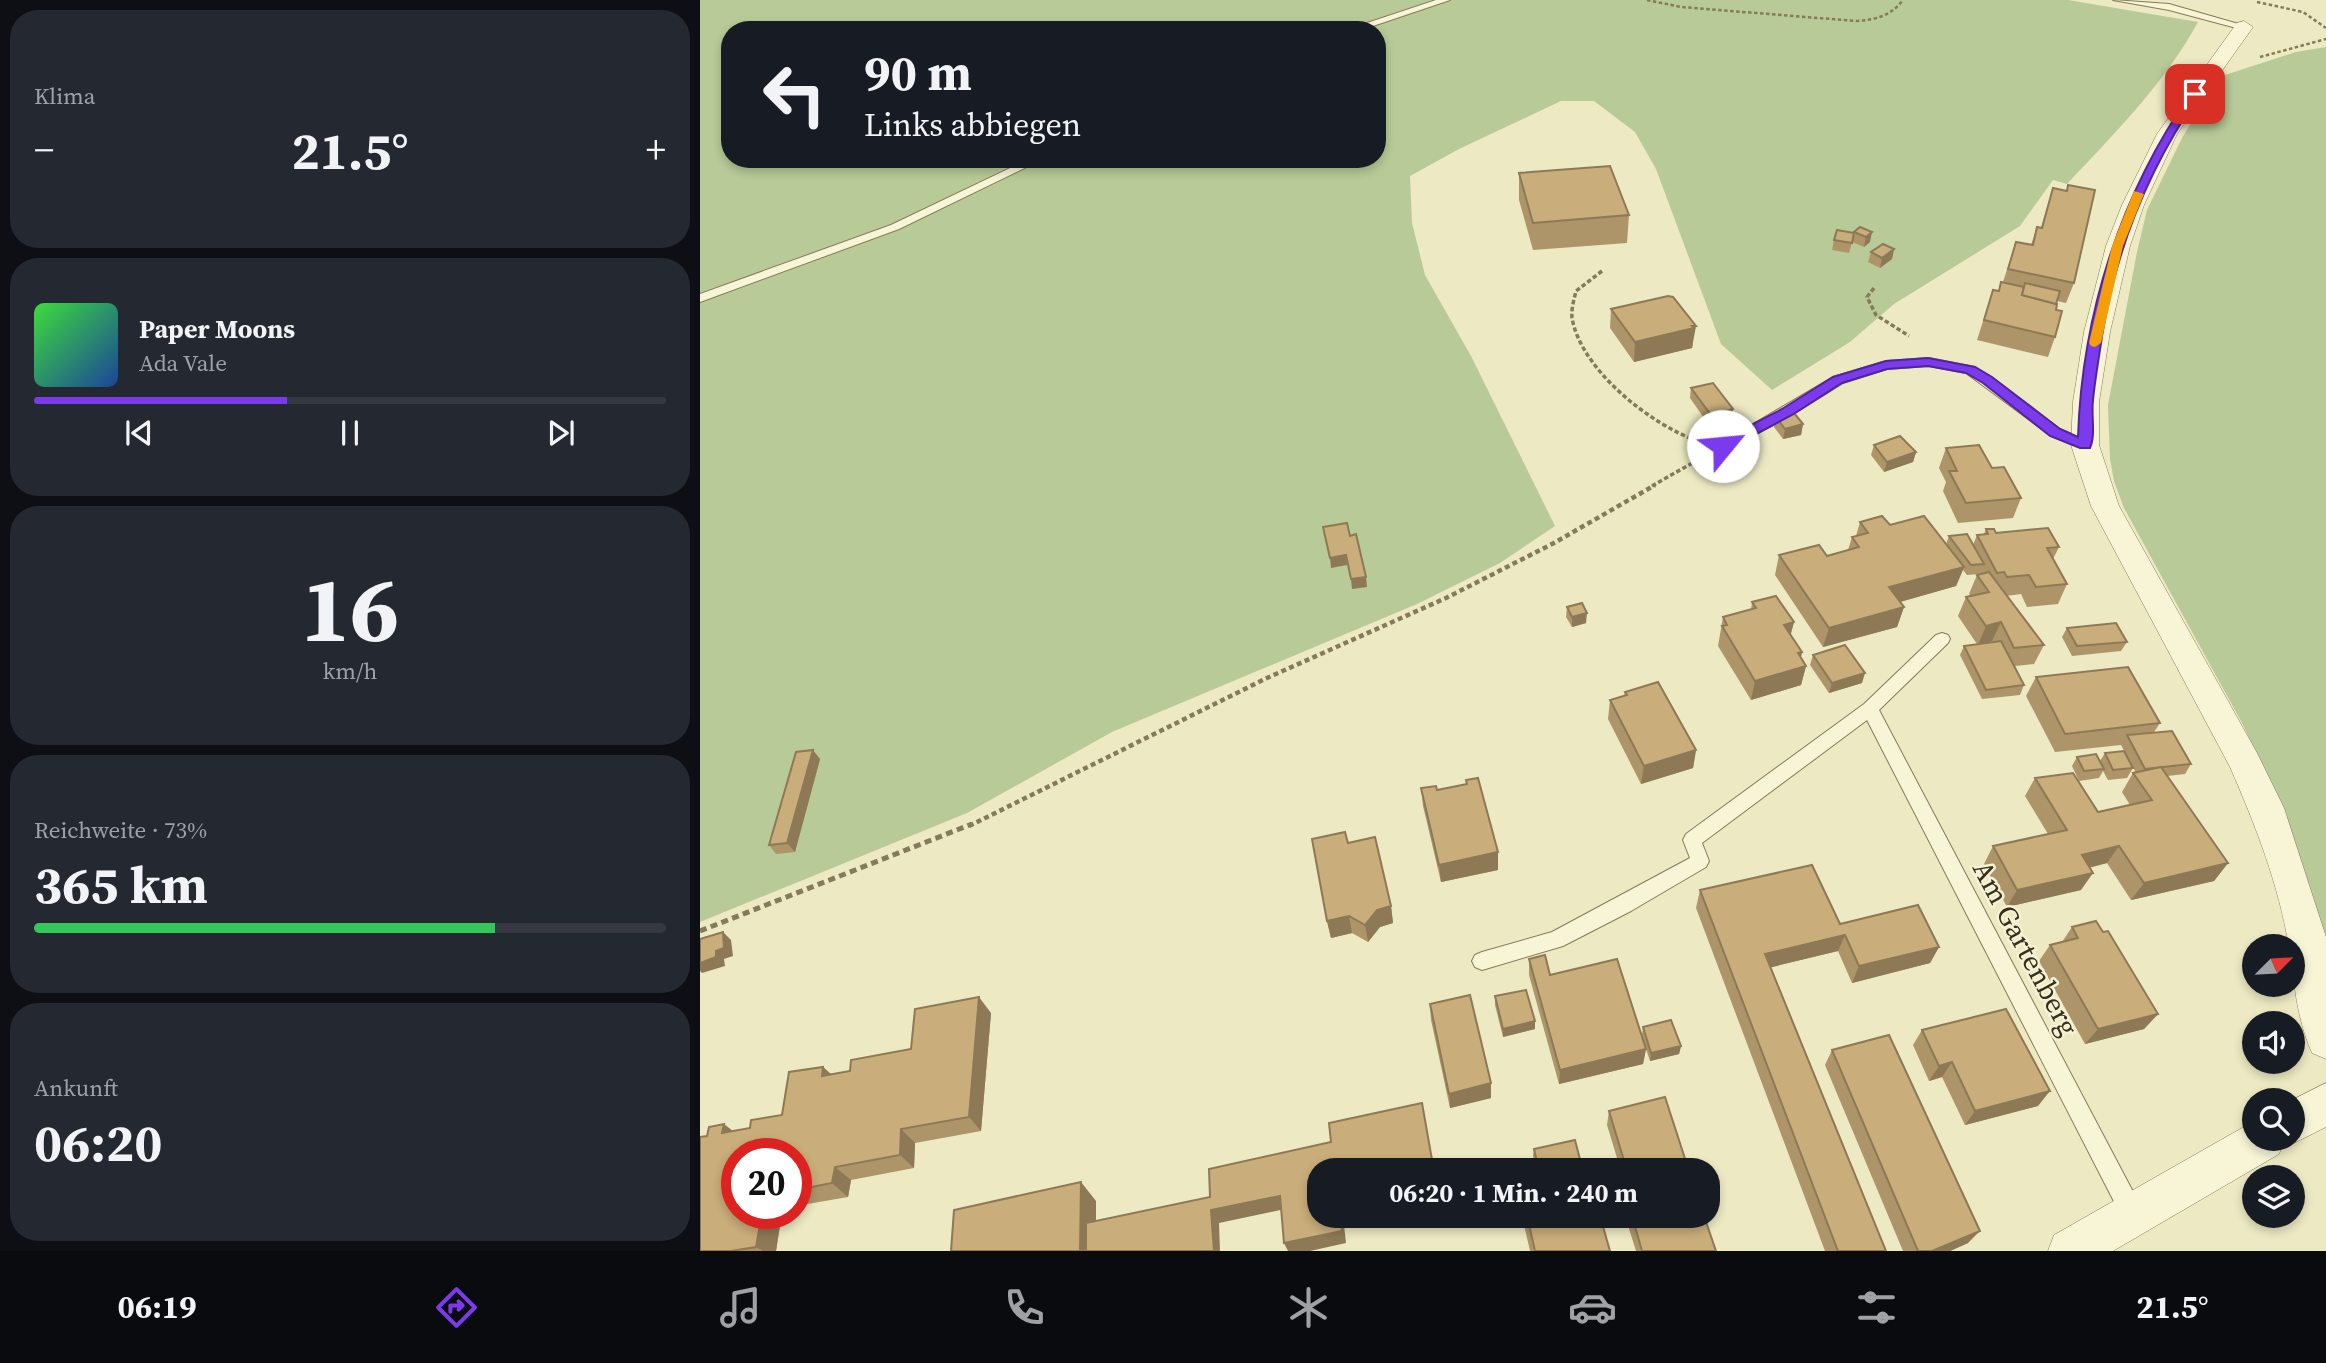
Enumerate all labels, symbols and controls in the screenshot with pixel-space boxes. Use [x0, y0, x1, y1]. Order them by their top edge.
text: 90 m [864, 39, 972, 106]
icon: left [749, 49, 840, 140]
pin [2165, 64, 2225, 124]
icon: arrive [2176, 75, 2214, 113]
text: Klima [34, 80, 95, 112]
text: Links abbiegen [864, 103, 1081, 147]
text: 21.5° [291, 115, 409, 186]
text: − [34, 124, 54, 176]
text: + [646, 124, 666, 176]
text: Paper Moons [139, 311, 295, 347]
text: Ada Vale [139, 347, 227, 379]
position arrow [1686, 409, 1760, 483]
icon: previous [120, 414, 158, 452]
icon: pause [331, 414, 369, 452]
icon: next [542, 414, 580, 452]
text: 16 [301, 547, 399, 671]
text: km/h [323, 655, 377, 687]
text: Reichweite · 73% [34, 814, 207, 846]
text: 365 km [34, 849, 208, 920]
street label: Am Gartenberg [1964, 854, 2088, 1042]
north arrow [2242, 934, 2305, 998]
map controls [2242, 934, 2305, 1228]
button: sound [2242, 1011, 2305, 1074]
text: Ankunft [34, 1072, 118, 1104]
button: search [2242, 1088, 2305, 1151]
text: 06:20 [34, 1107, 162, 1178]
speed limit sign: 20 [721, 1138, 812, 1229]
button: layers [2242, 1165, 2305, 1228]
text: 06:20 · 1 Min. · 240 m [1389, 1175, 1638, 1211]
icon: directions [432, 1283, 481, 1332]
icon: music [716, 1283, 765, 1332]
icon: phone [1000, 1283, 1049, 1332]
icon: climate [1284, 1283, 1333, 1332]
icon: car [1568, 1283, 1617, 1332]
icon: filters [1852, 1283, 1901, 1332]
text: 06:19 [118, 1285, 197, 1329]
text: 21.5° [2136, 1285, 2208, 1329]

